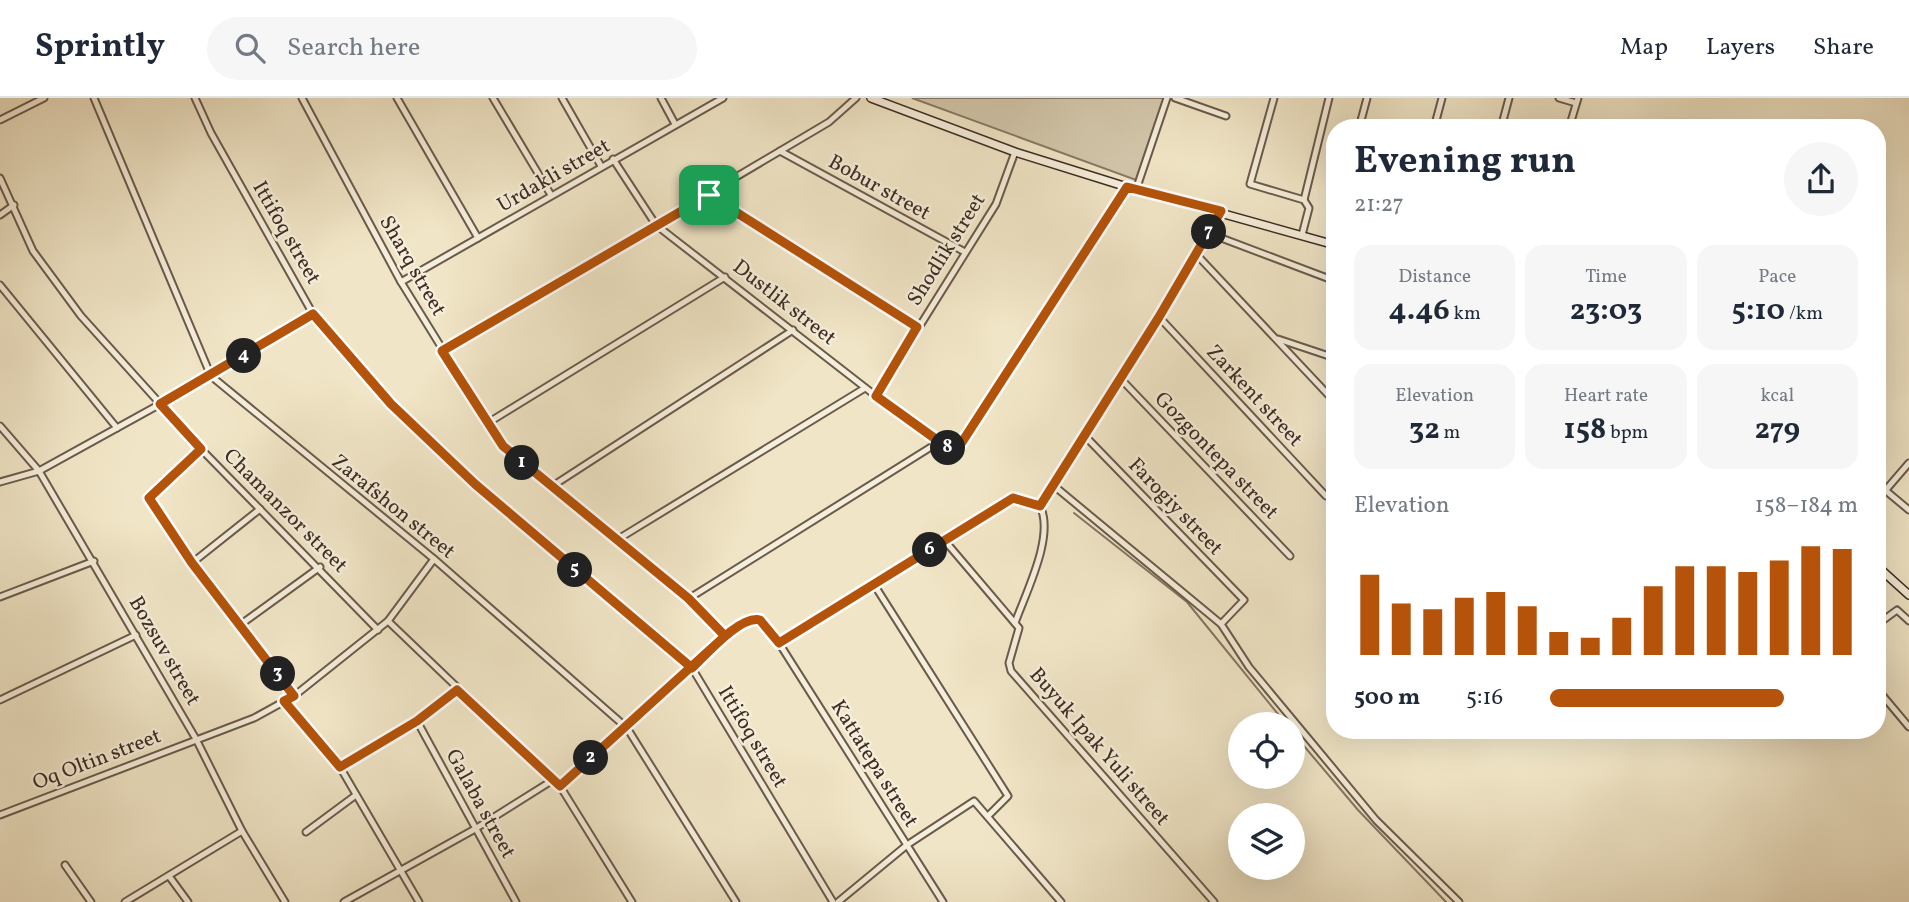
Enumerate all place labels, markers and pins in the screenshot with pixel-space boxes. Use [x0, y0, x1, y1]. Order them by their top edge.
pin [679, 165, 739, 225]
pin: 7 [1192, 214, 1226, 250]
pin: 4 [226, 338, 262, 374]
pin: 8 [930, 430, 965, 466]
pin: 1 [504, 446, 540, 480]
pin: 6 [912, 532, 948, 568]
pin: 5 [558, 552, 592, 588]
pin: 3 [260, 656, 296, 692]
pin: 2 [574, 740, 608, 776]

